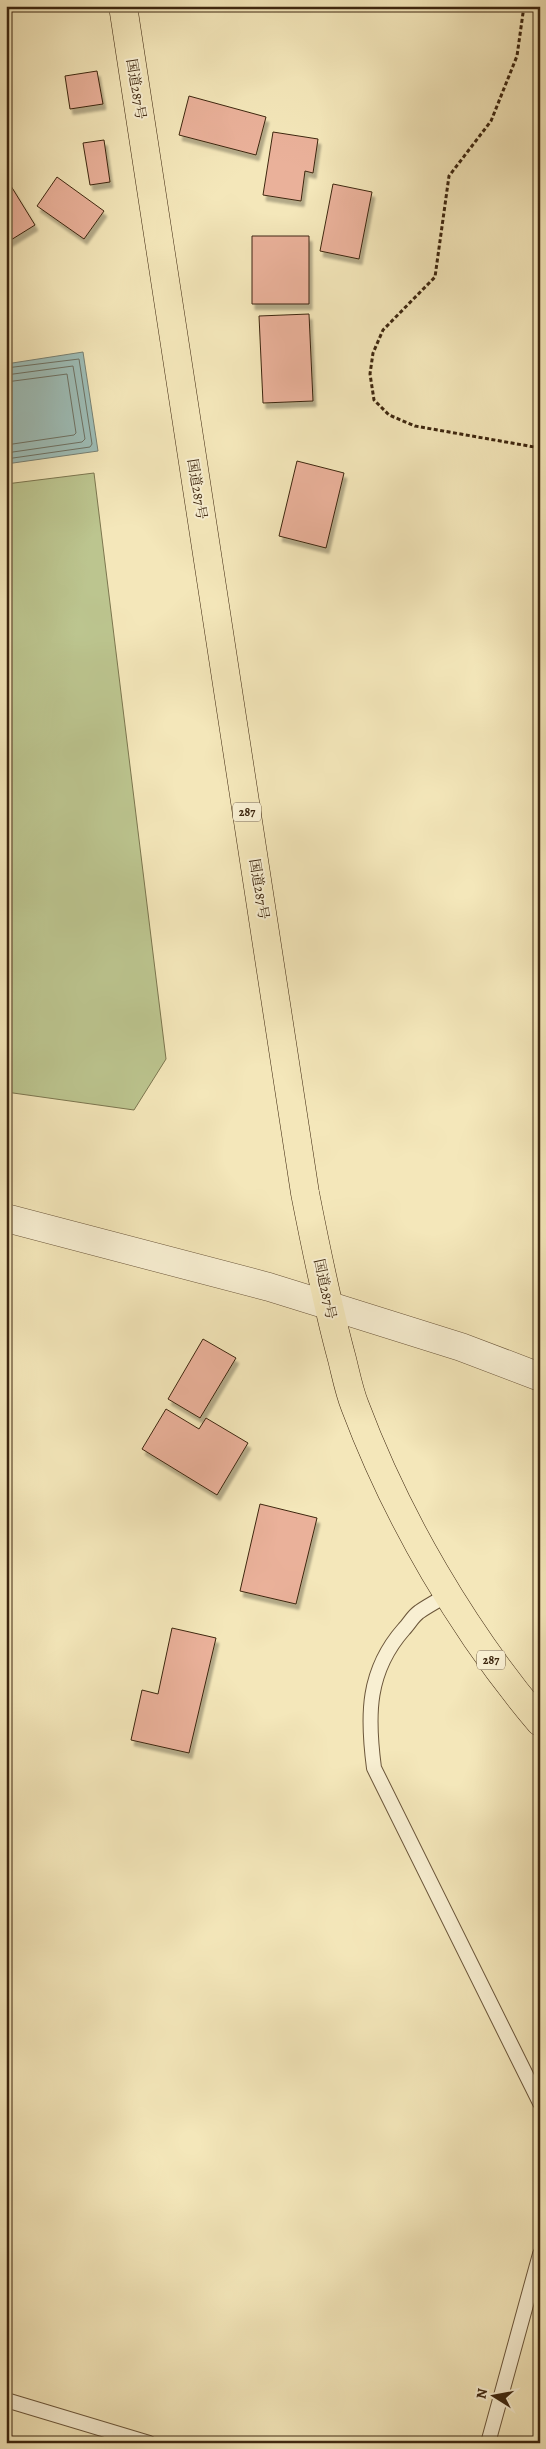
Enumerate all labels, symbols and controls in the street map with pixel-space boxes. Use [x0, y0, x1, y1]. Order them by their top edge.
street label: 国道287号 [122, 57, 150, 121]
street label: 国道287号 [183, 457, 211, 521]
road number: 287 [233, 802, 261, 822]
street label: 国道287号 [245, 857, 273, 921]
street label: 国道287号 [309, 1257, 341, 1321]
road number: 287 [477, 1650, 505, 1670]
north arrow [468, 2372, 518, 2422]
text: N [471, 2387, 492, 2400]

